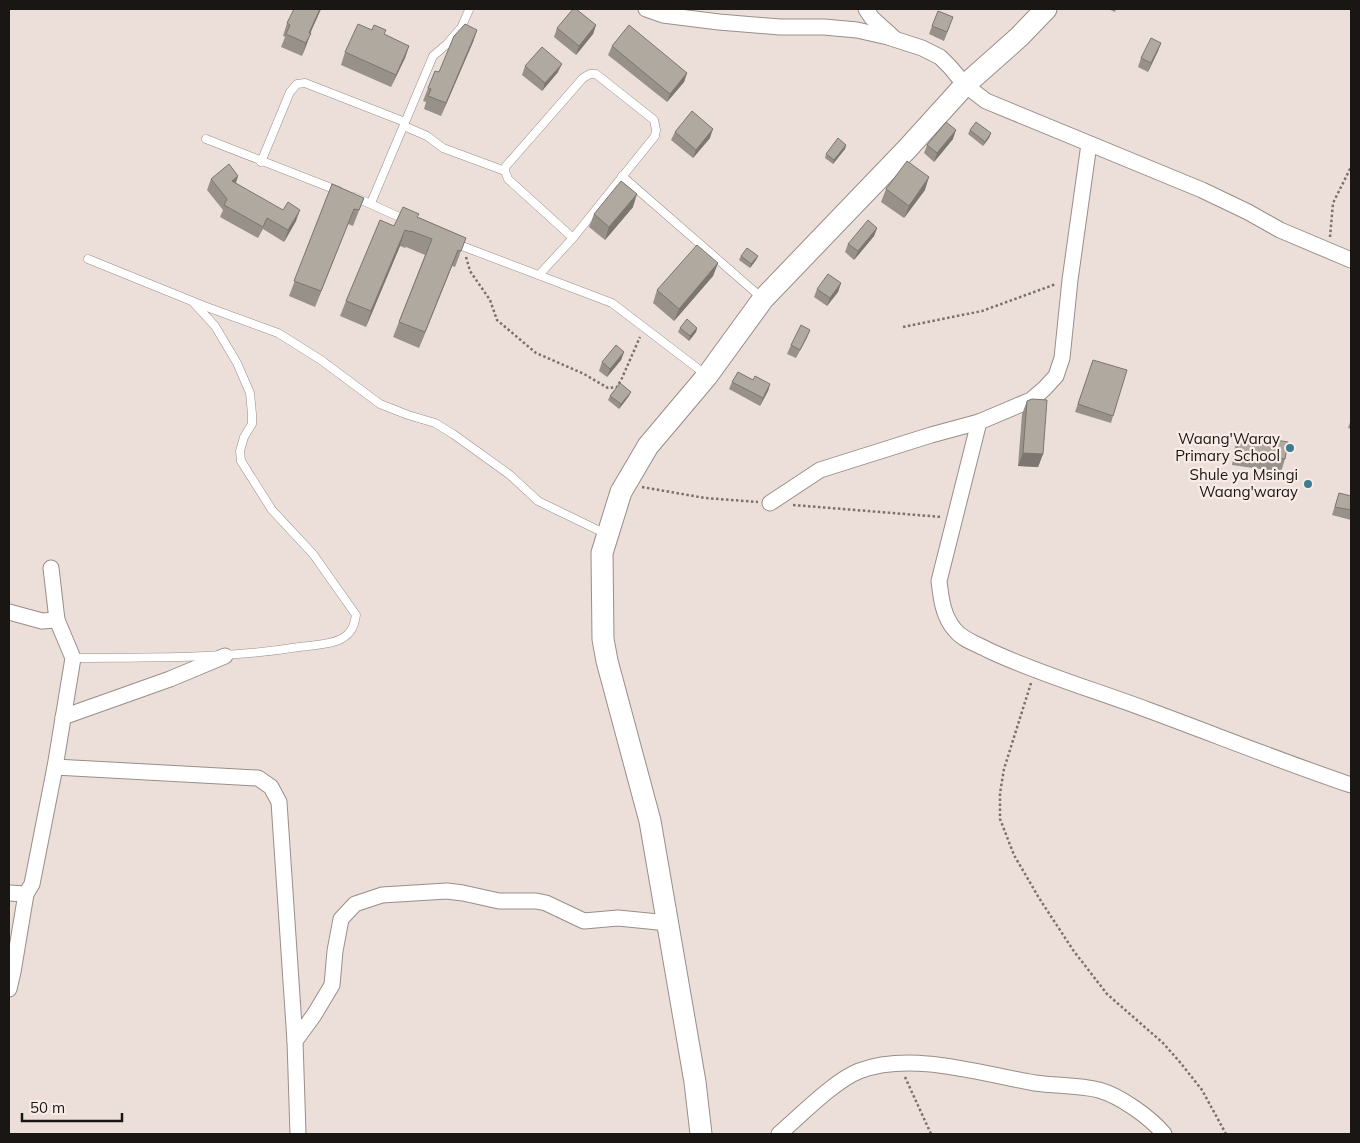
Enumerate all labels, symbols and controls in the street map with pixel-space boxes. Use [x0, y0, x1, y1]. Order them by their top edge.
place label: Waang'Waray Primary School [1175, 429, 1280, 465]
marker: Waang'Waray Primary School [1284, 442, 1296, 454]
place label: Shule ya Msingi Waang'waray [1190, 465, 1298, 501]
marker: Shule ya Msingi Waang'waray [1302, 478, 1314, 490]
scale bar [22, 1090, 122, 1122]
text: 50 m [30, 1098, 65, 1117]

